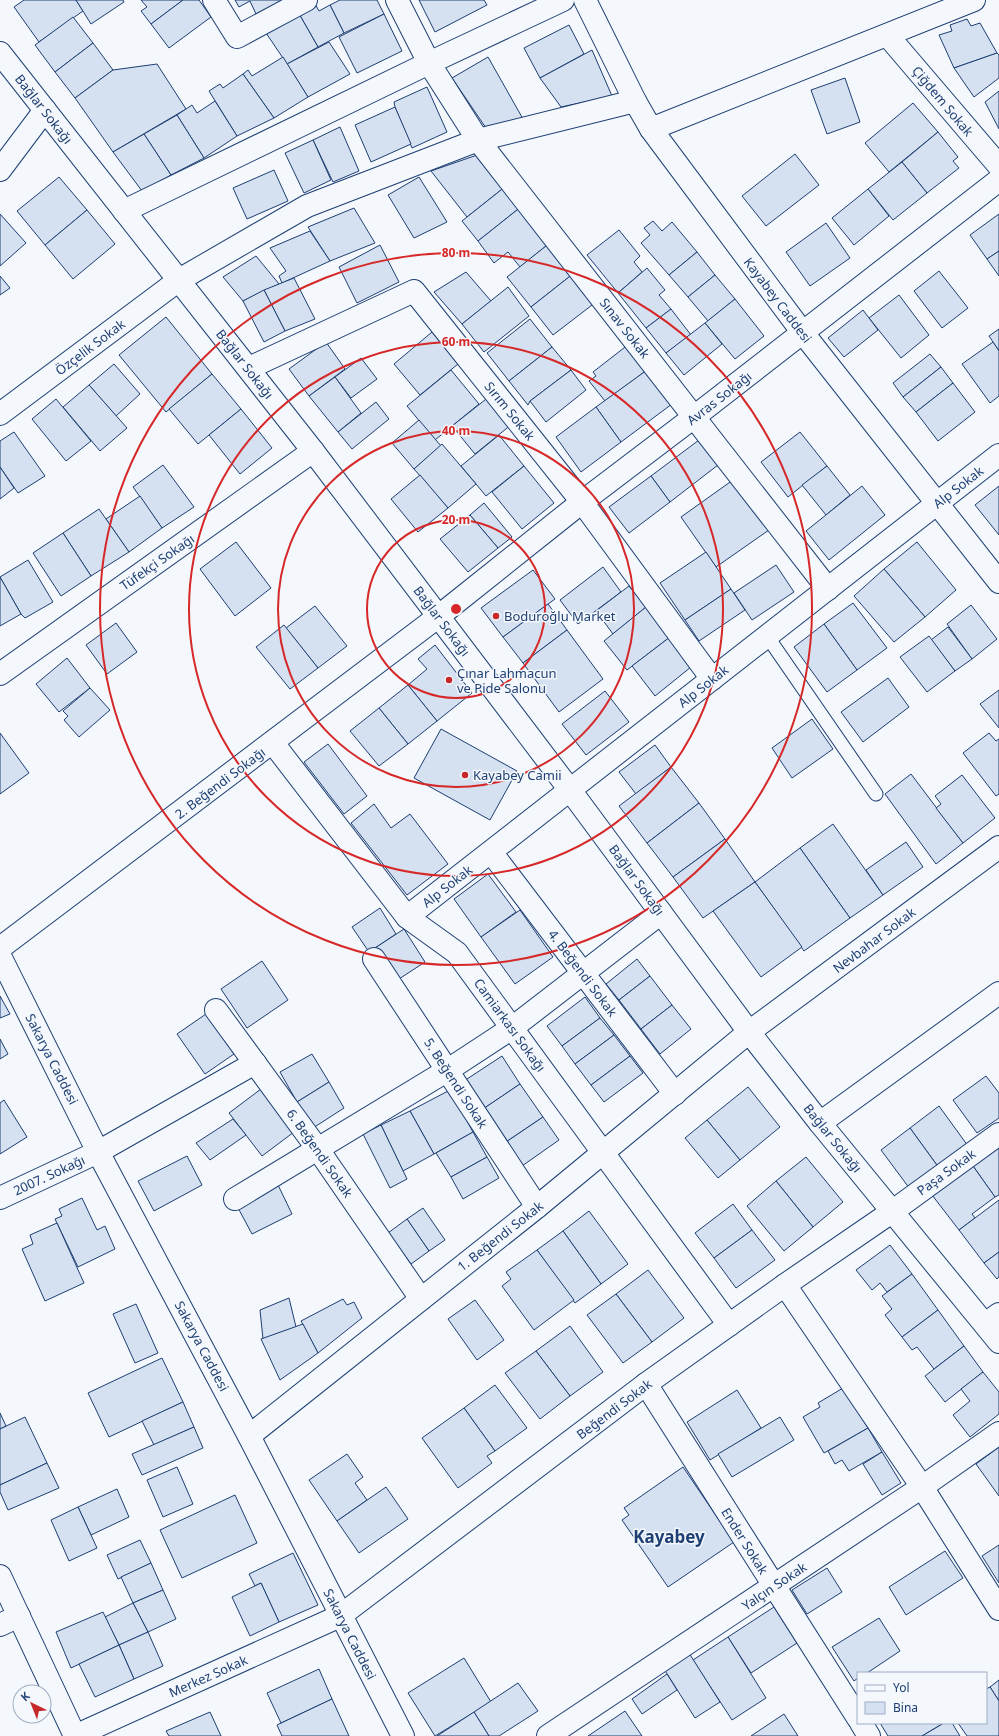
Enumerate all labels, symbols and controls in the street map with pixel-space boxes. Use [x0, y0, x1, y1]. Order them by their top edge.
street label: Çiğdem Sokak [908, 62, 978, 140]
street label: Bağlar Sokağı [11, 70, 77, 148]
text: 80 m [442, 244, 470, 261]
street label: Kayabey Caddesi [740, 254, 816, 346]
street label: Sınav Sokak [596, 294, 654, 362]
street label: Özçelik Sokak [51, 315, 129, 379]
street label: Bağlar Sokağı [212, 325, 278, 403]
text: 60 m [442, 333, 470, 350]
street label: Avras Sokağı [683, 367, 755, 429]
street label: Sırım Sokak [481, 378, 539, 444]
text: 40 m [442, 422, 470, 439]
street label: Alp Sokak [929, 462, 987, 512]
text: 20 m [442, 511, 470, 528]
street label: Tüfekçi Sokağı [116, 530, 198, 594]
street label: Bağlar Sokağı [410, 582, 474, 660]
centre of rings [449, 602, 463, 616]
place label: Boduroğlu Market [504, 607, 616, 625]
marker: Boduroğlu Market [491, 611, 501, 621]
street label: Alp Sokak [674, 661, 732, 711]
place label: Çınar Lahmacun ve Pide Salonu [457, 664, 557, 697]
marker: Çınar Lahmacun ve Pide Salonu [444, 675, 454, 685]
street label: 2. Beğendi Sokağı [171, 743, 269, 823]
place label: Kayabey Camii [473, 766, 562, 784]
marker: Kayabey Camii [460, 770, 470, 780]
street label: Bağlar Sokağı [605, 841, 669, 919]
street label: Alp Sokak [418, 861, 476, 911]
street label: Nevbahar Sokak [829, 903, 919, 977]
street label: 4. Beğendi Sokak [544, 926, 622, 1020]
street label: Camiarkası Sokağı [470, 975, 550, 1075]
street label: Sakarya Caddesi [21, 1010, 83, 1108]
street label: 5. Beğendi Sokak [420, 1034, 492, 1132]
street label: Bağlar Sokağı [800, 1100, 866, 1176]
street label: 6. Beğendi Sokak [283, 1105, 357, 1201]
street label: Paşa Sokak [913, 1145, 979, 1199]
street label: 2007. Sokağı [10, 1151, 88, 1199]
street label: 1. Beğendi Sokak [453, 1197, 547, 1275]
street label: Sakarya Caddesi [171, 1298, 233, 1394]
street label: Beğendi Sokak [573, 1375, 655, 1443]
street label: Ender Sokak [717, 1504, 773, 1578]
district label: Kayabey [633, 1525, 705, 1548]
street label: Yalçın Sokak [738, 1558, 810, 1614]
street label: Sakarya Caddesi [319, 1585, 381, 1683]
street label: Merkez Sokak [166, 1651, 250, 1701]
legend [857, 1672, 987, 1724]
text: Yol [893, 1679, 910, 1696]
north arrow [12, 1684, 52, 1724]
text: K [17, 1688, 33, 1704]
text: Bina [893, 1699, 918, 1716]

